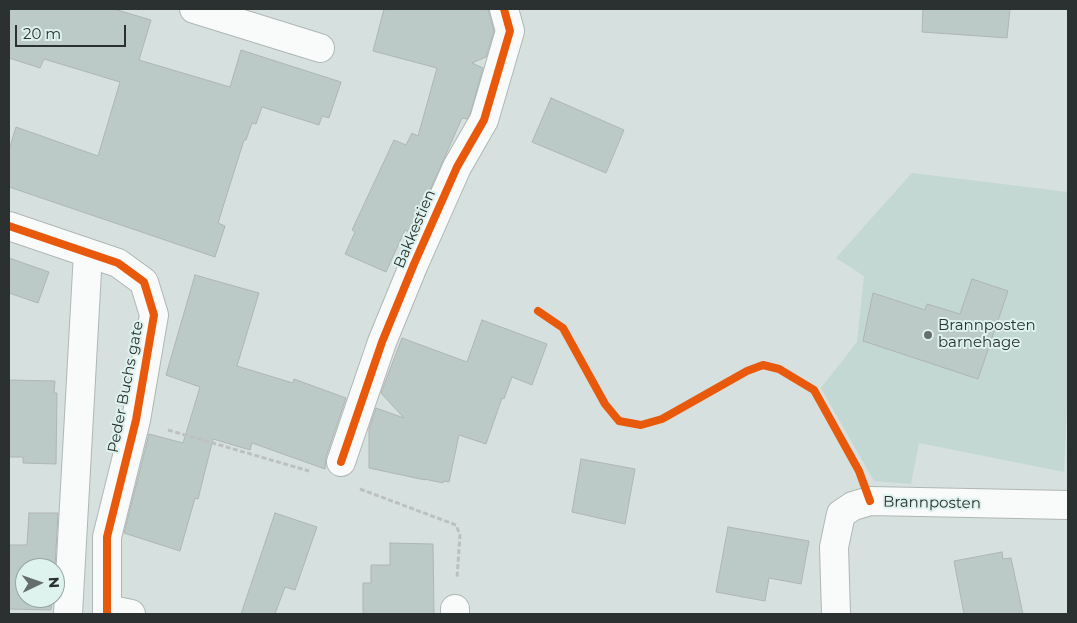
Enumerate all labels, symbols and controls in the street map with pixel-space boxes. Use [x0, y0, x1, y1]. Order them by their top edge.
scale bar [18, 15, 129, 47]
text: 20 m [23, 24, 61, 43]
street label: Bakkestien [390, 187, 440, 271]
place label: Brannposten barnehage [938, 317, 1036, 352]
street label: Peder Buchs gate [104, 320, 148, 454]
marker: Brannposten barnehage [922, 329, 934, 341]
street label: Brannposten [883, 493, 981, 513]
north arrow [15, 558, 65, 608]
text: N [45, 576, 63, 588]

